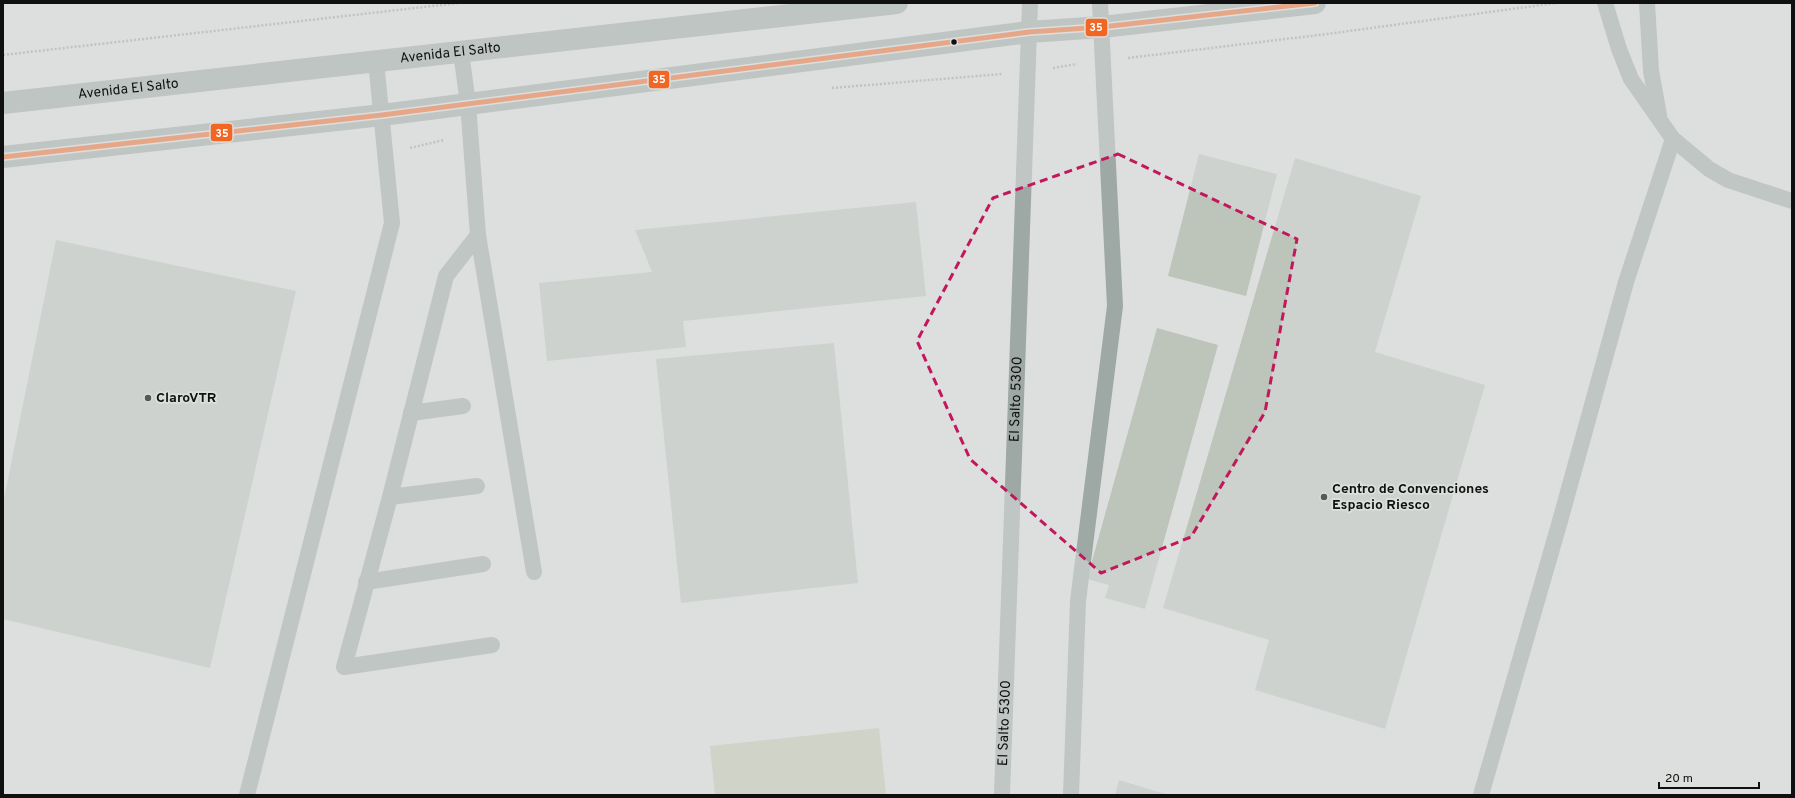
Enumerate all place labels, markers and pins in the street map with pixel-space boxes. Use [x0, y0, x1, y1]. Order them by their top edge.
unlabelled marker [949, 37, 959, 47]
place label: ClaroVTR [156, 390, 217, 407]
marker: ClaroVTR [143, 393, 153, 403]
place label: Centro de Convenciones Espacio Riesco [1332, 481, 1489, 514]
marker: Centro de Convenciones Espacio Riesco [1319, 492, 1329, 502]

